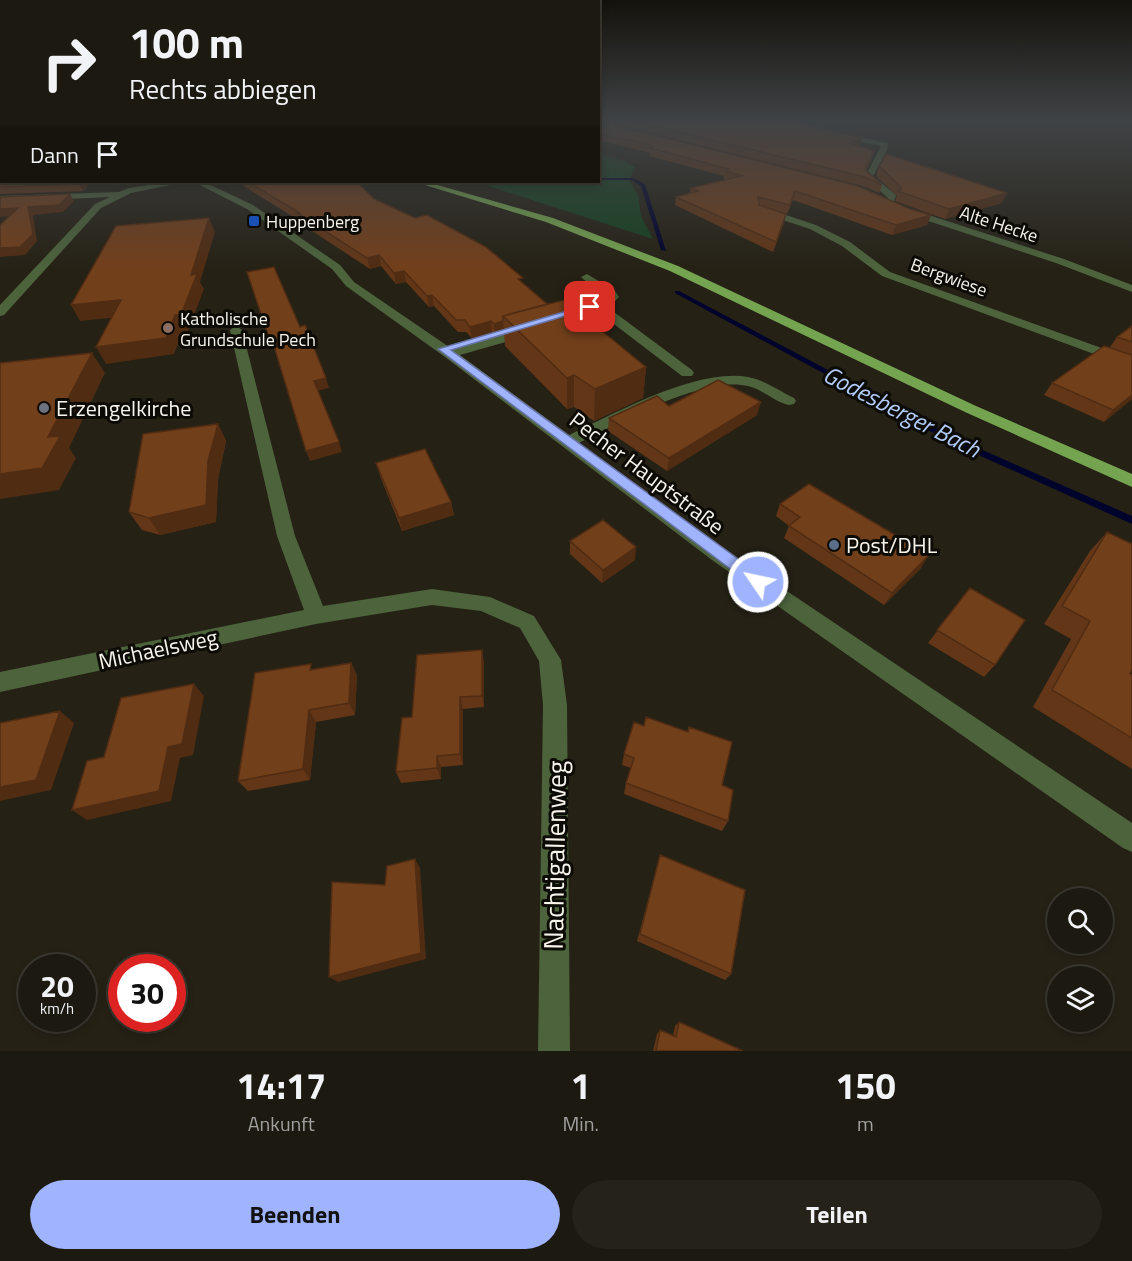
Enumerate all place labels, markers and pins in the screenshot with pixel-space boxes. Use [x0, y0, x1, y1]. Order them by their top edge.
place label: Huppenberg [266, 208, 359, 235]
marker: Huppenberg [247, 214, 261, 228]
pin [564, 281, 615, 332]
place label: Katholische Grundschule Pech [180, 305, 316, 353]
marker: Katholische Grundschule Pech [161, 321, 175, 335]
place label: Erzengelkirche [56, 391, 191, 425]
marker: Erzengelkirche [37, 401, 51, 415]
place label: Post/DHL [846, 528, 938, 562]
marker: Post/DHL [827, 538, 841, 552]

